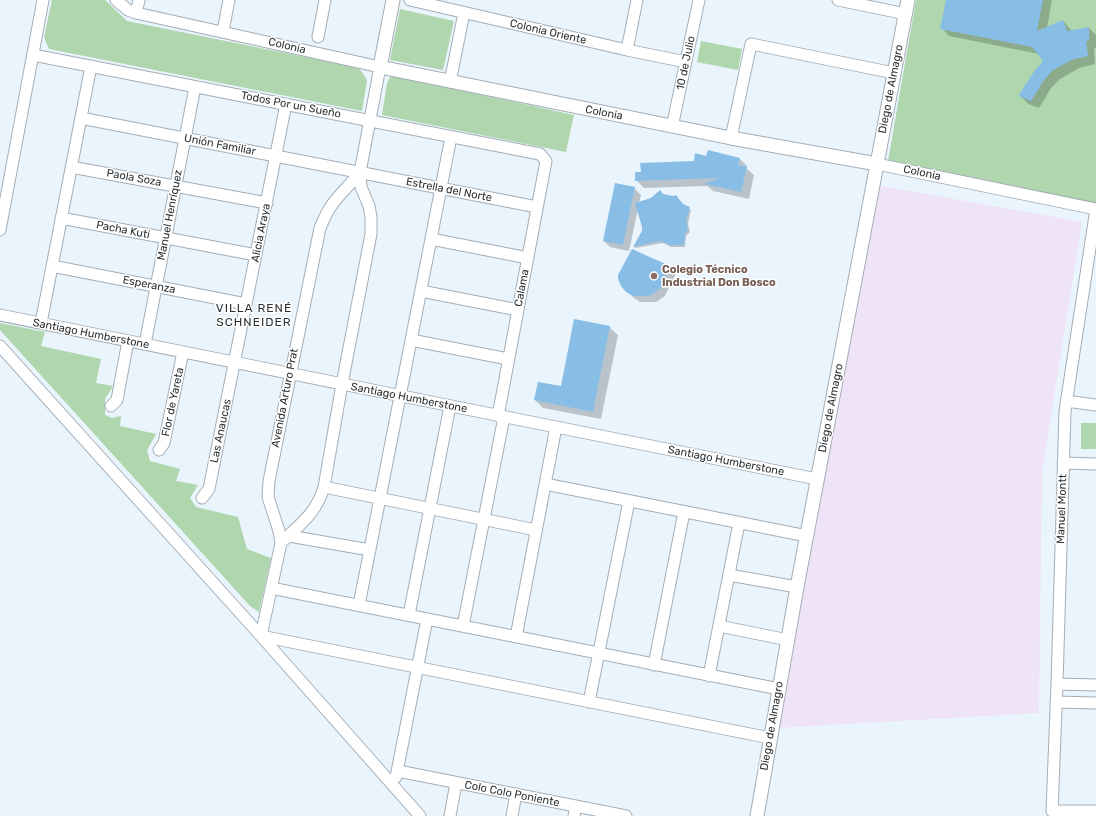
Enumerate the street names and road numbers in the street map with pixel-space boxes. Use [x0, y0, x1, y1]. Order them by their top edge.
street label: Colonia Oriente [508, 17, 588, 47]
street label: Colonia [267, 35, 307, 57]
street label: 10 de Julio [674, 35, 698, 91]
street label: Diego de Almagro [876, 43, 906, 135]
street label: Todos Por un Sueño [240, 89, 342, 121]
street label: Colonia [584, 103, 624, 123]
street label: Unión Familiar [183, 132, 257, 158]
street label: Colonia [902, 163, 942, 183]
street label: Paola Soza [106, 167, 162, 189]
street label: Manuel Henríquez [155, 169, 185, 261]
street label: Estrella del Norte [405, 175, 493, 205]
street label: Alicia Araya [249, 203, 273, 263]
street label: Pacha Kuti [95, 218, 151, 242]
street label: Calama [512, 268, 532, 308]
street label: Esperanza [121, 273, 177, 297]
street label: Santiago Humberstone [32, 316, 150, 352]
street label: Avenida Arturo Prat [269, 347, 301, 449]
street label: Diego de Almagro [816, 362, 846, 454]
street label: Flor de Yareta [159, 366, 187, 438]
street label: Santiago Humberstone [350, 380, 468, 416]
street label: Las Anaucas [208, 398, 234, 464]
street label: Santiago Humberstone [667, 443, 785, 479]
street label: Manuel Montt [1054, 474, 1070, 544]
street label: Diego de Almagro [758, 680, 786, 772]
street label: Colo Colo Poniente [463, 778, 561, 810]

